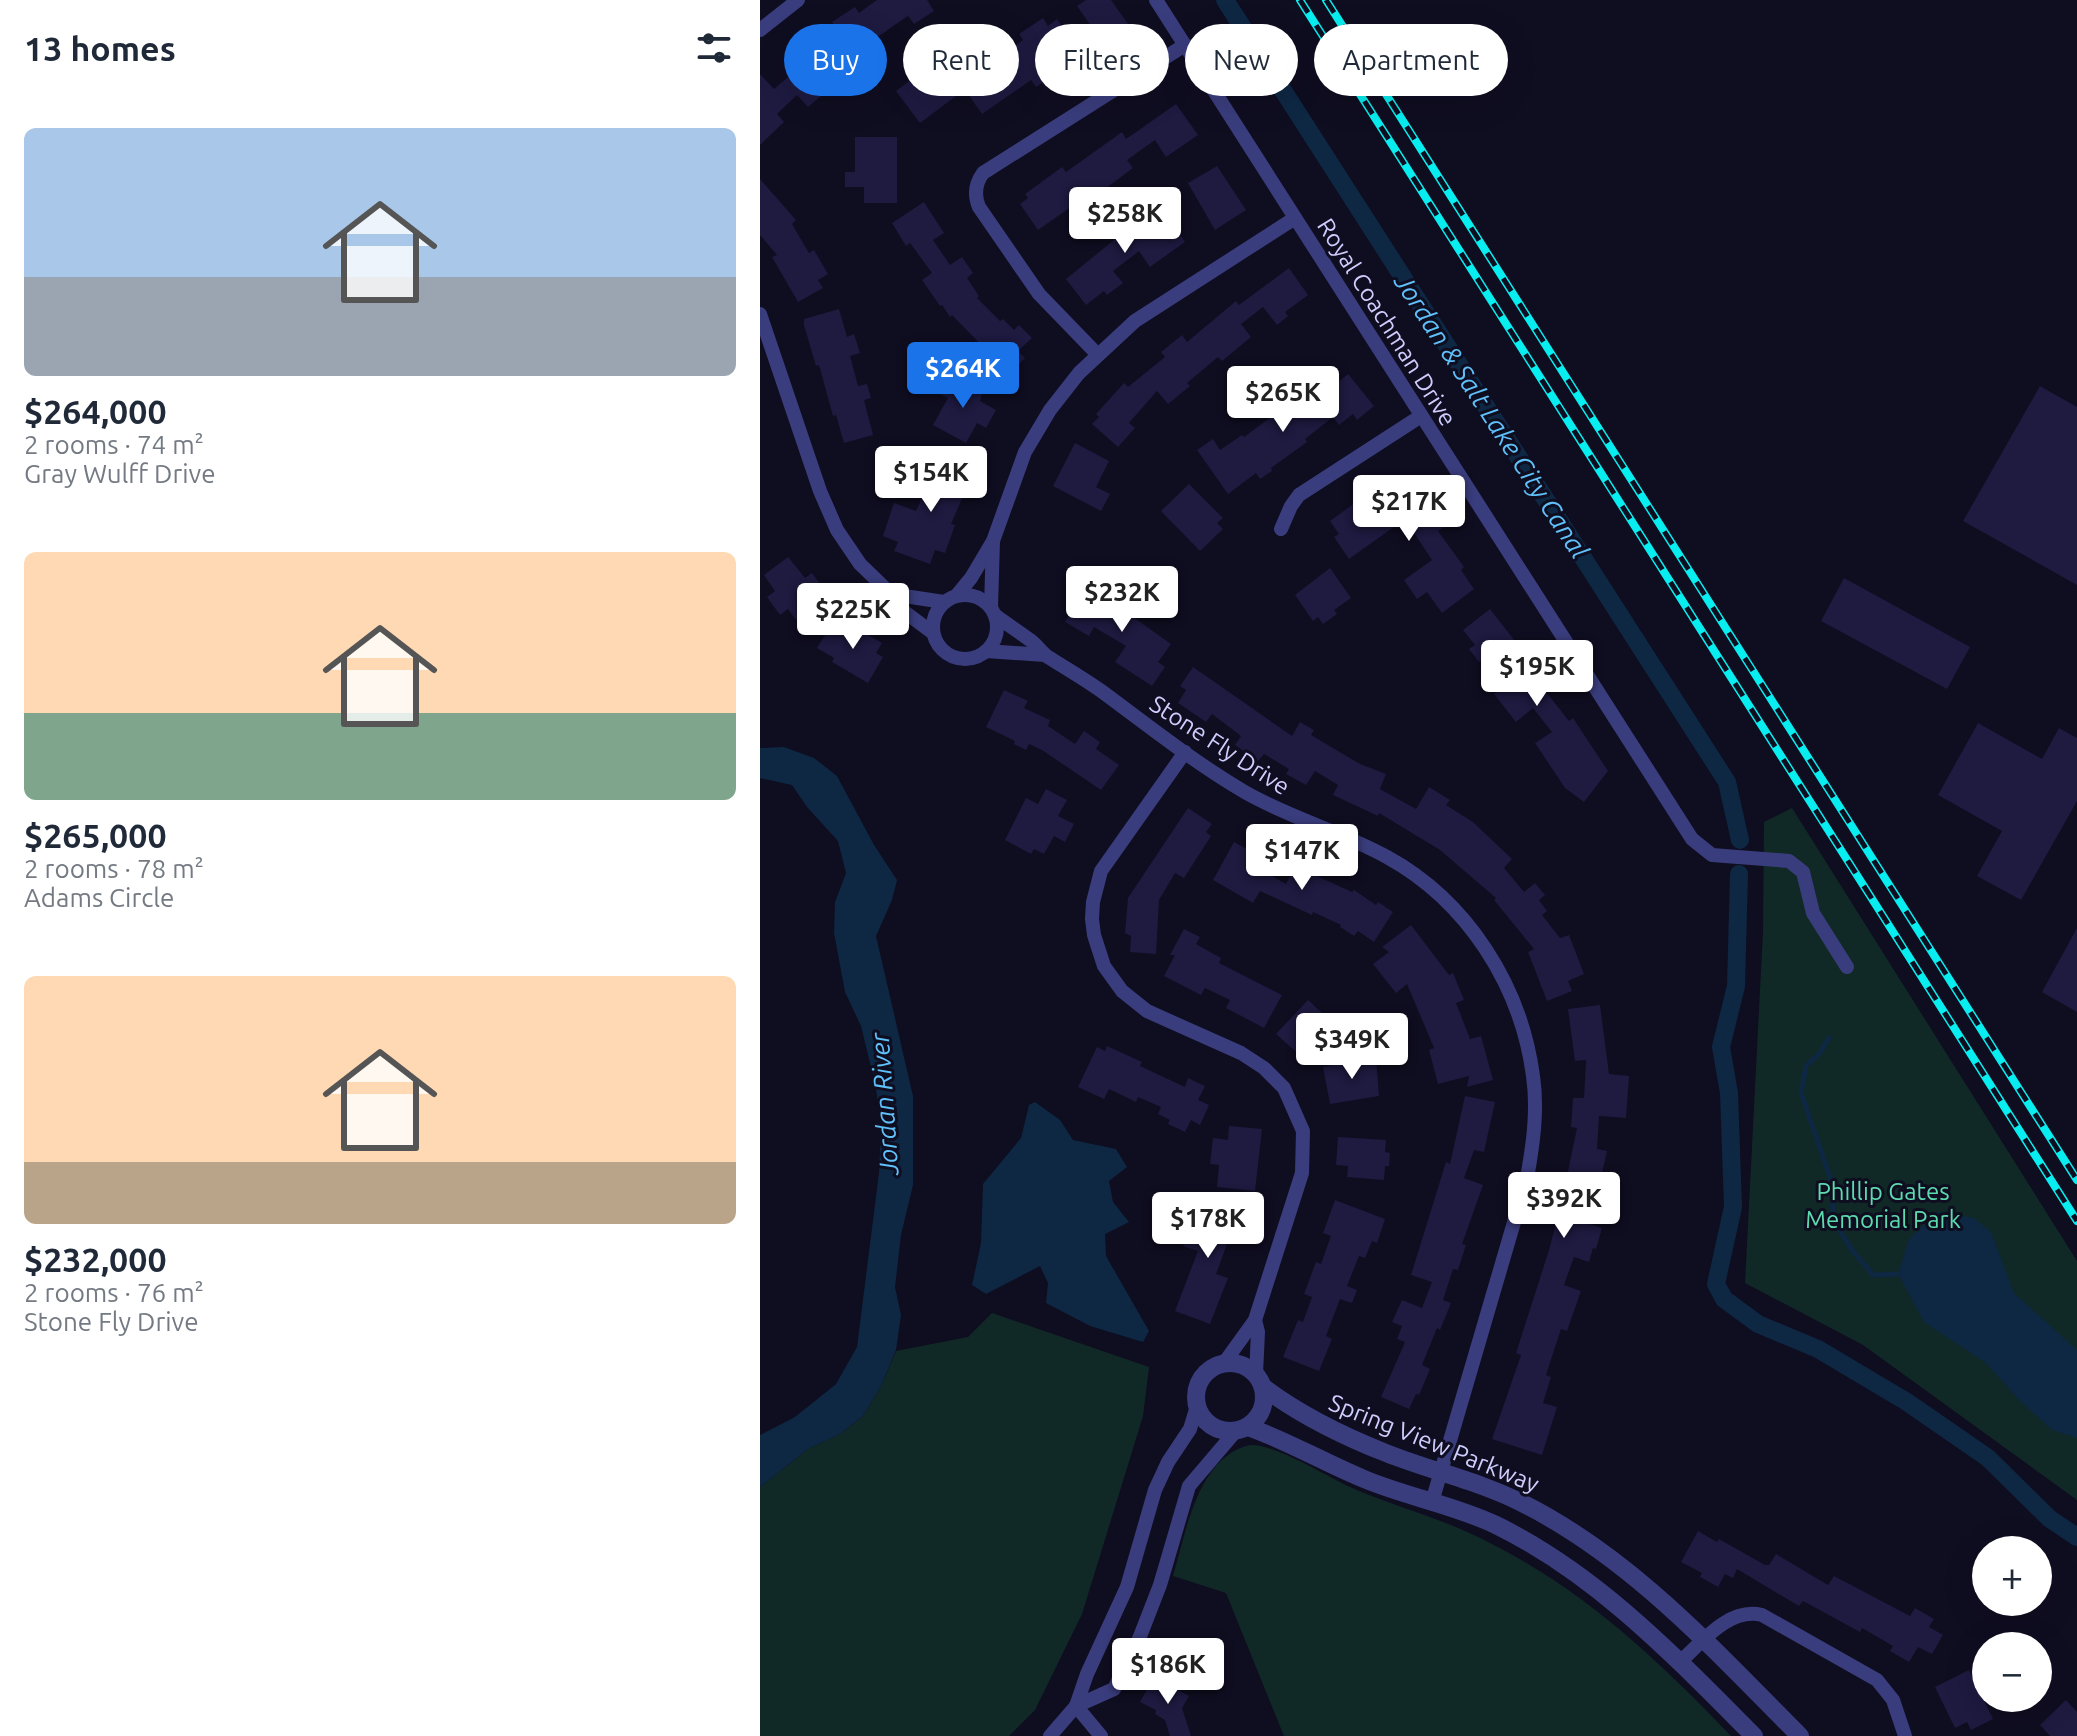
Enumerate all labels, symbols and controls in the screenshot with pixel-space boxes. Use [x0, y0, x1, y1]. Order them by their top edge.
chip: Buy [784, 24, 887, 96]
chip: Rent [903, 24, 1019, 96]
chip: Filters [1035, 24, 1169, 96]
chip: New [1185, 24, 1298, 96]
chip: Apartment [1314, 24, 1508, 96]
icon: filters [692, 26, 736, 70]
text: 13 homes [24, 29, 176, 67]
icon: home [308, 180, 452, 324]
pin: $258K [1069, 187, 1181, 255]
text: $258K [1087, 198, 1163, 227]
street label: Royal Coachman Drive [1312, 213, 1462, 431]
water label: Jordan & Salt Lake City Canal [1388, 267, 1595, 564]
pin: $264K [907, 342, 1019, 410]
text: $264K [925, 353, 1001, 382]
pin: $265K [1227, 366, 1339, 434]
text: $265K [1245, 377, 1321, 406]
text: $264,000 [24, 392, 167, 430]
text: 2 rooms · 74 m² [24, 430, 204, 459]
pin: $154K [875, 446, 987, 514]
text: $154K [893, 457, 969, 486]
text: Gray Wulff Drive [24, 459, 216, 488]
pin: $217K [1353, 475, 1465, 543]
text: $217K [1371, 486, 1447, 515]
pin: $232K [1066, 566, 1178, 634]
text: $232K [1084, 577, 1160, 606]
pin: $225K [797, 583, 909, 651]
text: $225K [815, 594, 891, 623]
icon: home [308, 604, 452, 748]
pin: $195K [1481, 640, 1593, 708]
text: $195K [1499, 651, 1575, 680]
street label: Stone Fly Drive [1145, 690, 1295, 800]
text: $265,000 [24, 816, 167, 854]
pin: $147K [1246, 824, 1358, 892]
text: $147K [1264, 835, 1340, 864]
text: 2 rooms · 78 m² [24, 854, 204, 883]
text: Adams Circle [24, 883, 174, 912]
pin: $349K [1296, 1013, 1408, 1081]
text: $349K [1314, 1024, 1390, 1053]
icon: home [308, 1028, 452, 1172]
water label: Jordan River [864, 1031, 904, 1178]
pin: $392K [1508, 1172, 1620, 1240]
park label: Phillip Gates Memorial Park [1805, 1178, 1961, 1233]
text: $392K [1526, 1183, 1602, 1212]
pin: $178K [1152, 1192, 1264, 1260]
text: $178K [1170, 1203, 1246, 1232]
text: $232,000 [24, 1240, 167, 1278]
text: 2 rooms · 76 m² [24, 1278, 204, 1307]
text: Stone Fly Drive [24, 1307, 199, 1336]
street label: Spring View Parkway [1325, 1389, 1543, 1498]
map controls [1972, 1536, 2052, 1712]
button: + [1972, 1536, 2052, 1616]
button: − [1972, 1632, 2052, 1712]
pin: $186K [1112, 1638, 1224, 1706]
text: $186K [1130, 1649, 1206, 1678]

